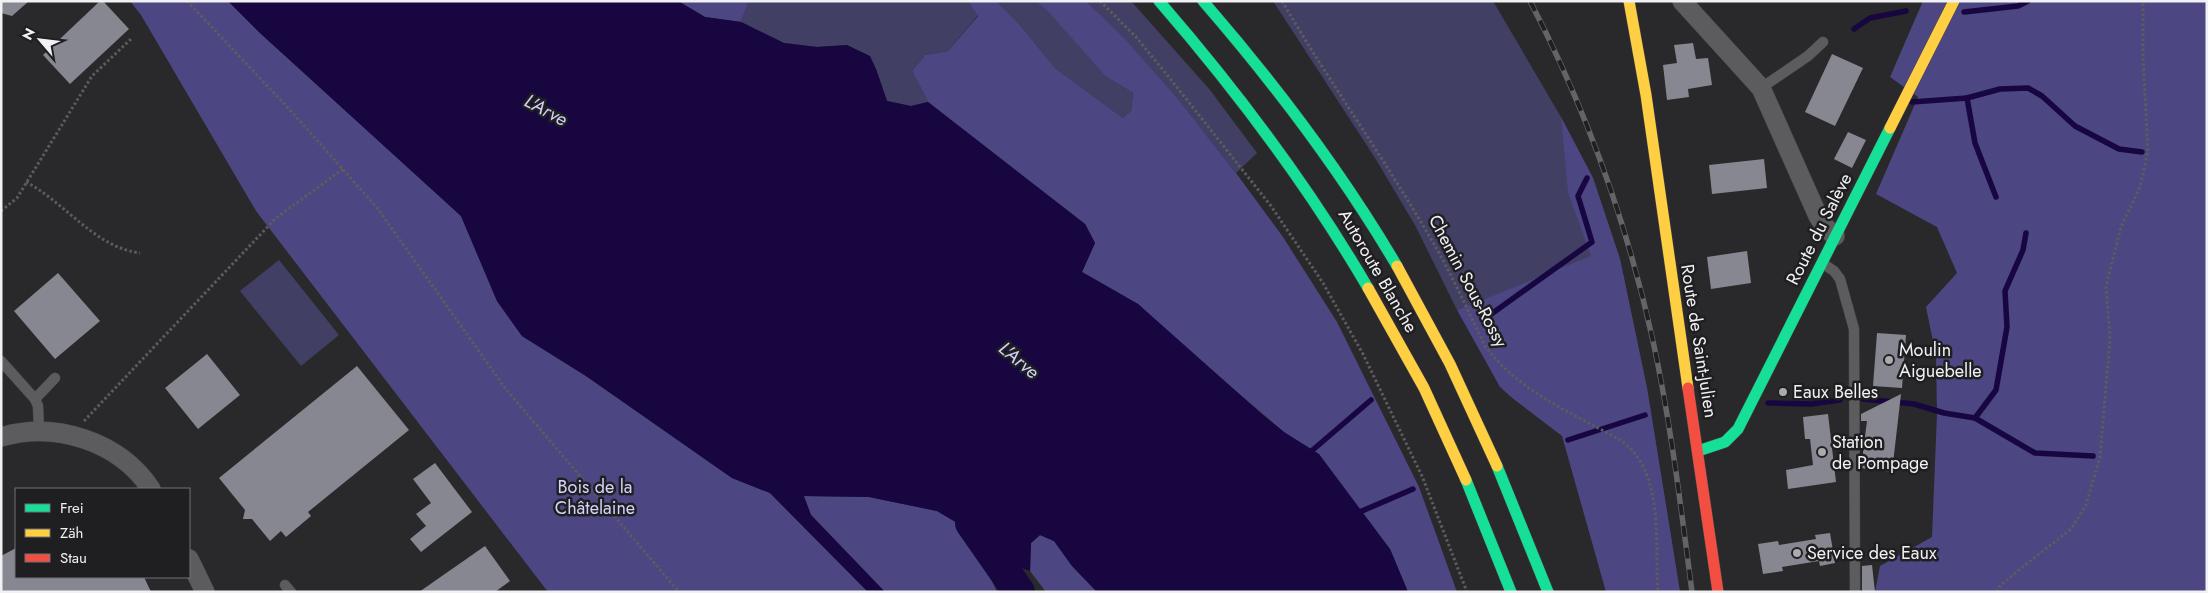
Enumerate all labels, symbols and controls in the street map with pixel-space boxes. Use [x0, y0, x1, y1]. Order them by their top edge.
north arrow [15, 15, 65, 65]
text: N [17, 24, 40, 44]
water label: L'Arve [520, 87, 573, 133]
street label: Route du Salève [1780, 169, 1858, 289]
street label: Autoroute Blanche [1332, 204, 1424, 338]
street label: Chemin Sous-Rossy [1422, 210, 1514, 352]
street label: Route de Saint-Julien [1674, 262, 1724, 420]
water label: L'Arve [993, 335, 1045, 385]
place label: Moulin Aiguebelle [1899, 337, 1982, 384]
marker: Moulin Aiguebelle [1883, 354, 1895, 366]
place label: Eaux Belles [1793, 379, 1878, 405]
marker: Eaux Belles [1777, 386, 1789, 398]
place label: Station de Pompage [1832, 429, 1929, 476]
marker: Station de Pompage [1816, 446, 1828, 458]
park label: Bois de la Châtelaine [555, 474, 635, 521]
legend [15, 488, 190, 578]
text: Frei [60, 497, 84, 519]
text: Zäh [60, 522, 83, 544]
place label: Service des Eaux [1807, 540, 1937, 566]
text: Stau [60, 547, 87, 569]
marker: Service des Eaux [1791, 547, 1803, 559]

